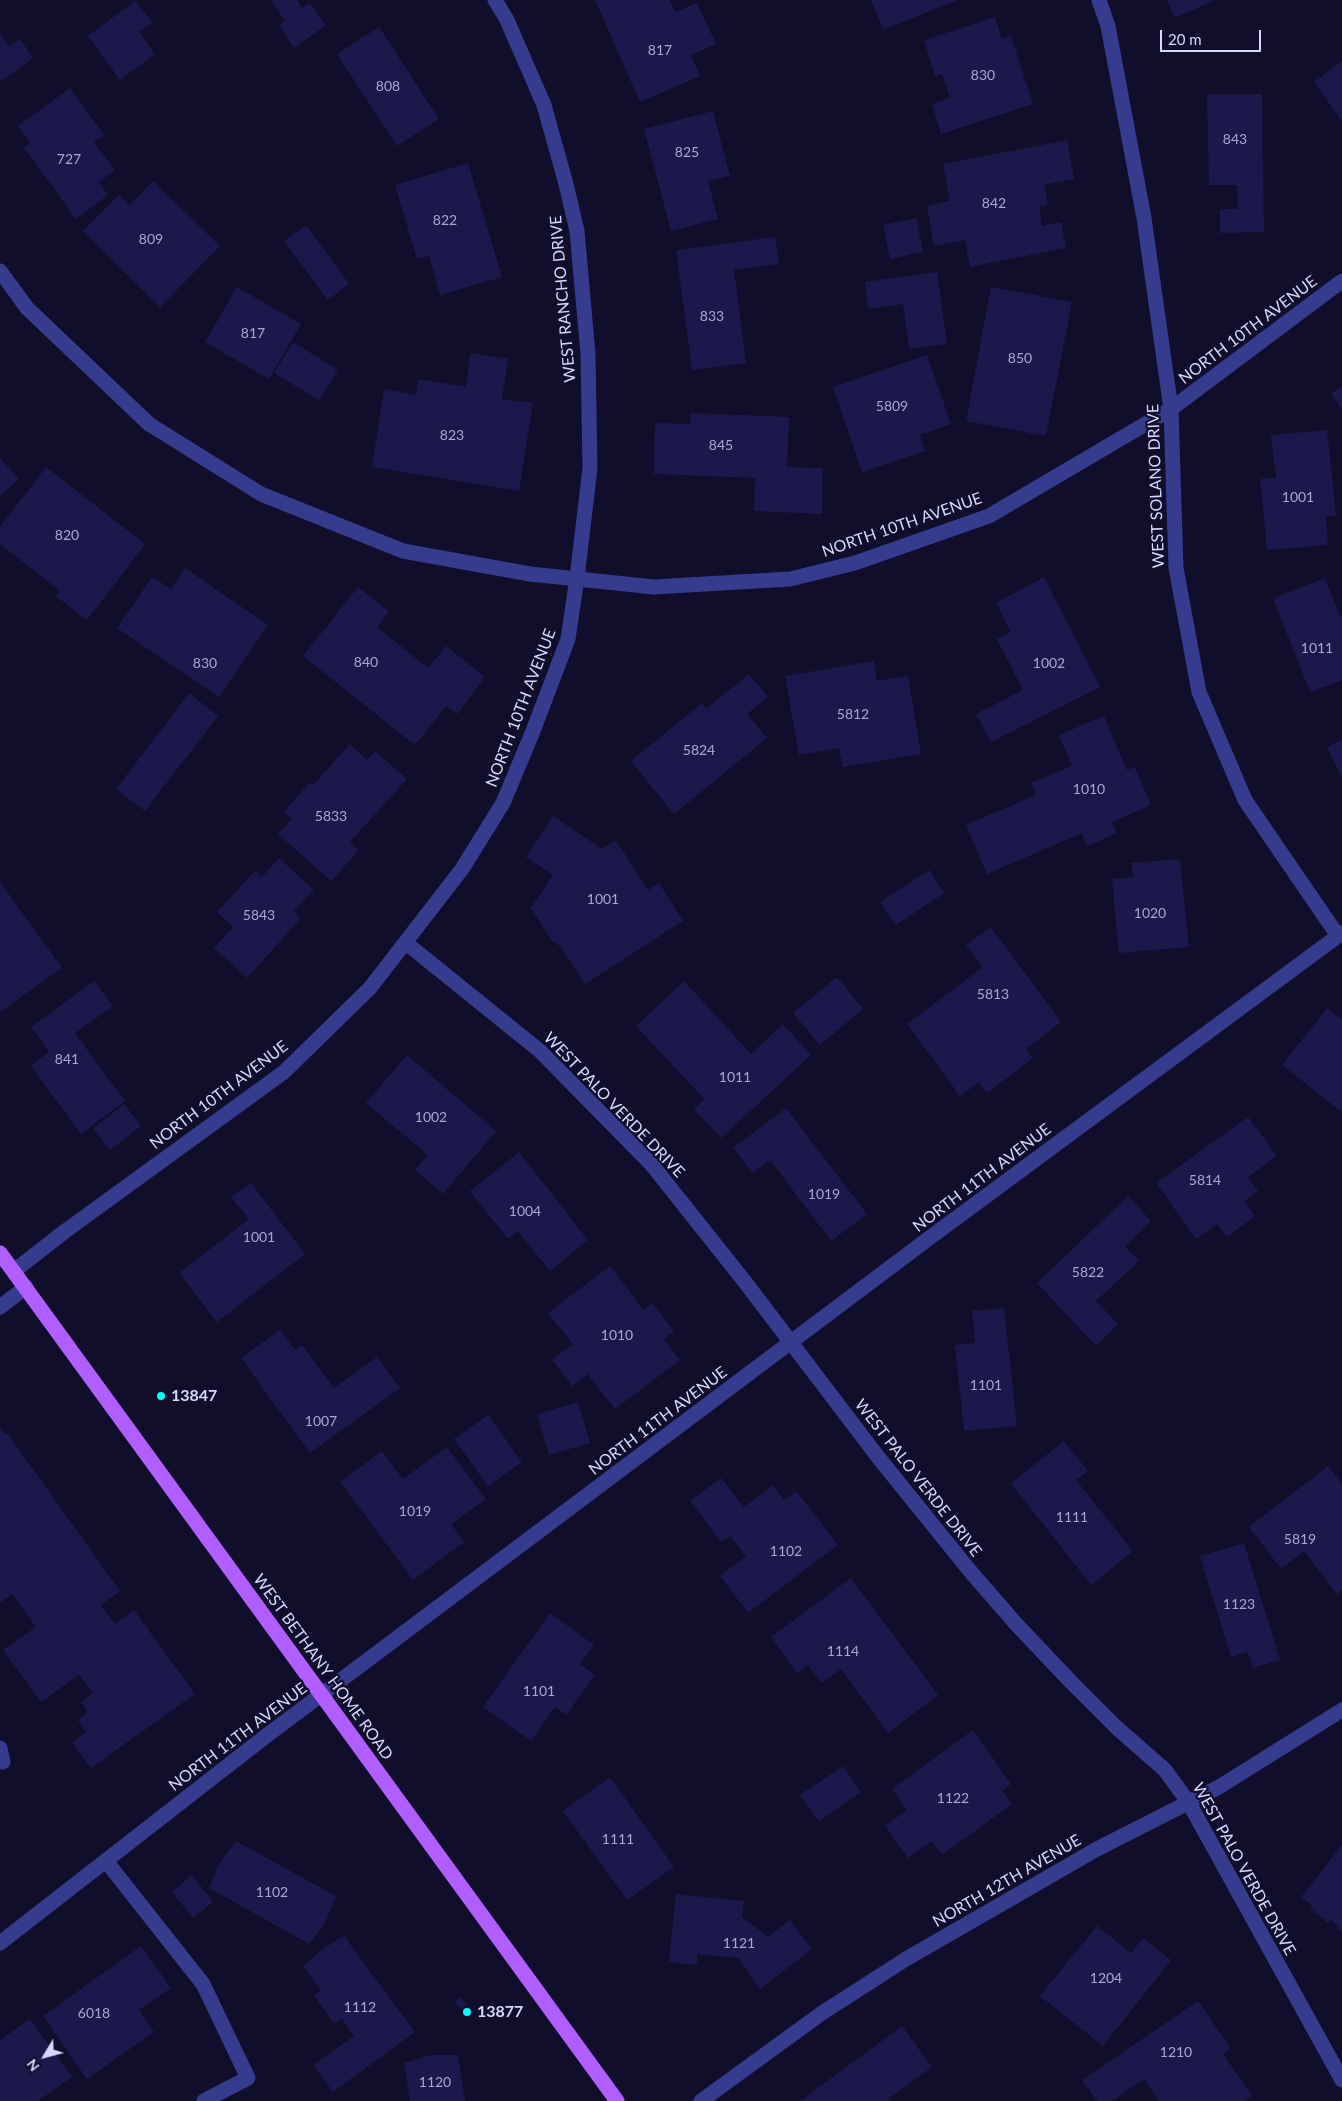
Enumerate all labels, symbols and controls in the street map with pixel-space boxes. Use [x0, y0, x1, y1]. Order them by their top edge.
scale bar [1162, 20, 1263, 52]
text: 20 m [1168, 30, 1202, 48]
house number: 817 [648, 42, 672, 58]
house number: 830 [971, 67, 995, 83]
house number: 808 [376, 78, 400, 94]
house number: 843 [1223, 131, 1247, 147]
house number: 825 [675, 144, 699, 160]
house number: 727 [57, 151, 81, 167]
house number: 842 [982, 195, 1006, 211]
house number: 822 [433, 212, 457, 228]
street label: WEST RANCHO DRIVE [546, 215, 580, 383]
house number: 809 [139, 231, 163, 247]
street label: NORTH 10TH AVENUE [1175, 272, 1321, 388]
house number: 833 [700, 308, 724, 324]
house number: 817 [241, 325, 265, 341]
house number: 850 [1008, 350, 1032, 366]
house number: 5809 [876, 398, 908, 414]
street label: WEST SOLANO DRIVE [1144, 403, 1168, 569]
house number: 823 [440, 427, 464, 443]
house number: 845 [709, 437, 733, 453]
street label: NORTH 10TH AVENUE [819, 489, 985, 561]
house number: 1001 [1282, 489, 1314, 505]
house number: 820 [55, 527, 79, 543]
street label: NORTH 10TH AVENUE [482, 626, 560, 790]
house number: 1011 [1301, 640, 1333, 656]
house number: 840 [354, 654, 378, 670]
house number: 830 [193, 655, 217, 671]
house number: 1002 [1033, 655, 1065, 671]
house number: 5812 [837, 706, 869, 722]
house number: 5824 [683, 742, 715, 758]
house number: 1010 [1073, 781, 1105, 797]
house number: 5833 [315, 808, 347, 824]
house number: 1001 [587, 891, 619, 907]
house number: 1020 [1134, 905, 1166, 921]
house number: 5843 [243, 907, 275, 923]
house number: 5813 [977, 986, 1009, 1002]
street label: WEST PALO VERDE DRIVE [540, 1028, 688, 1182]
street label: NORTH 10TH AVENUE [146, 1037, 292, 1153]
house number: 841 [55, 1051, 79, 1067]
house number: 1011 [719, 1069, 751, 1085]
house number: 1002 [415, 1109, 447, 1125]
street label: NORTH 11TH AVENUE [909, 1120, 1055, 1236]
house number: 5814 [1189, 1172, 1221, 1188]
house number: 1019 [808, 1186, 840, 1202]
house number: 1004 [509, 1203, 541, 1219]
house number: 1001 [243, 1229, 275, 1245]
house number: 5822 [1072, 1264, 1104, 1280]
house number: 1010 [601, 1327, 633, 1343]
street label: NORTH 11TH AVENUE [585, 1363, 731, 1479]
house number: 1101 [970, 1377, 1002, 1393]
place label: 13847 [171, 1386, 217, 1406]
marker: 13847 [155, 1390, 167, 1402]
street label: WEST PALO VERDE DRIVE [851, 1395, 985, 1561]
house number: 1007 [305, 1413, 337, 1429]
house number: 1019 [399, 1503, 431, 1519]
house number: 1111 [1056, 1509, 1088, 1525]
house number: 5819 [1284, 1531, 1316, 1547]
house number: 1102 [770, 1543, 802, 1559]
street label: WEST BETHANY HOME ROAD [249, 1570, 397, 1764]
house number: 1123 [1223, 1596, 1255, 1612]
house number: 1114 [827, 1643, 859, 1659]
street label: NORTH 11TH AVENUE [165, 1679, 311, 1795]
house number: 1101 [523, 1683, 555, 1699]
street label: WEST PALO VERDE DRIVE [1188, 1779, 1300, 1959]
house number: 1122 [937, 1790, 969, 1806]
house number: 1111 [602, 1831, 634, 1847]
street label: NORTH 12TH AVENUE [929, 1831, 1085, 1931]
house number: 1102 [256, 1884, 288, 1900]
house number: 1121 [723, 1935, 755, 1951]
house number: 1204 [1090, 1970, 1122, 1986]
house number: 1112 [344, 1999, 376, 2015]
place label: 13877 [477, 2002, 523, 2022]
house number: 6018 [78, 2005, 110, 2021]
marker: 13877 [461, 2006, 473, 2018]
north arrow [20, 2031, 70, 2081]
house number: 1210 [1160, 2044, 1192, 2060]
text: N [23, 2056, 43, 2075]
house number: 1120 [419, 2074, 451, 2090]

